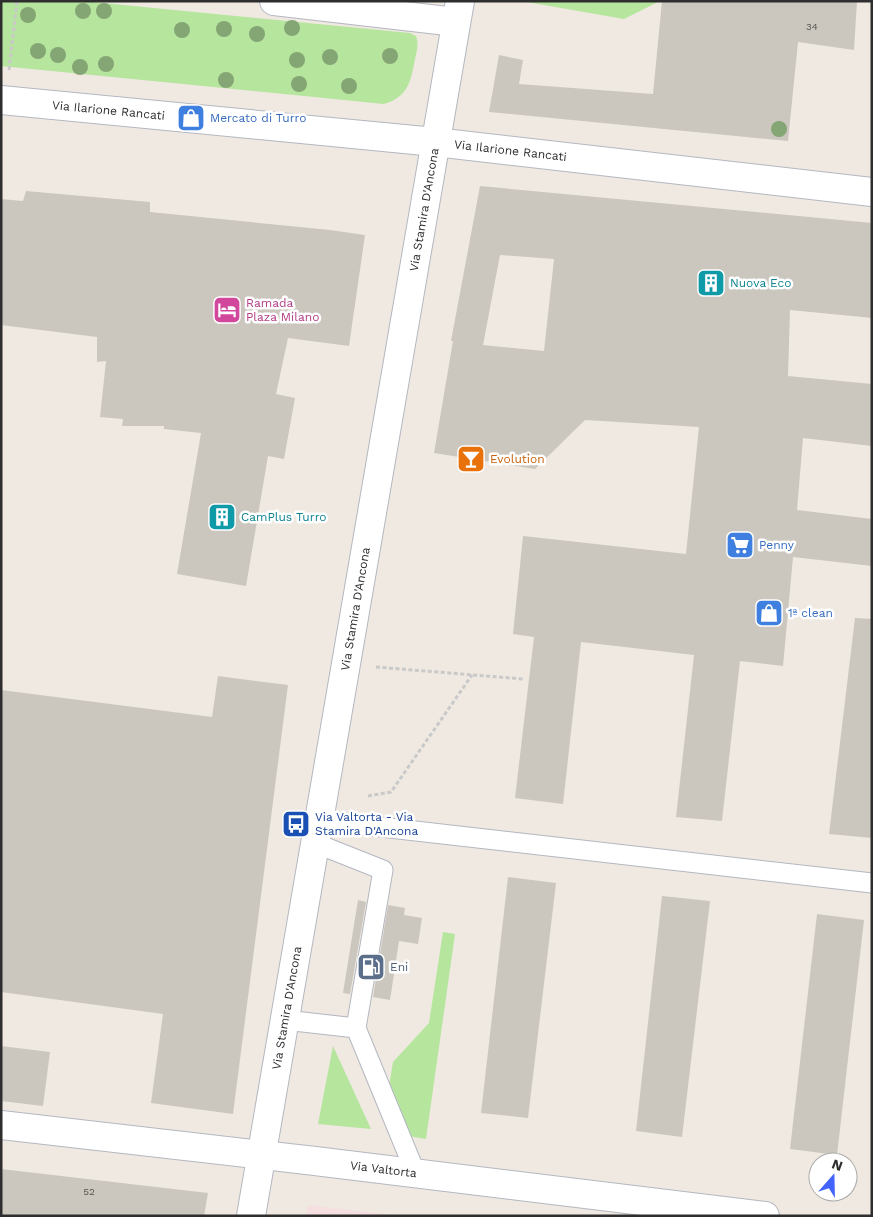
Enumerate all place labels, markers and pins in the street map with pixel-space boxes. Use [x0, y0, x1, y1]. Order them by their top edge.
shop icon: Mercato di Turro [176, 103, 206, 133]
place label: Mercato di Turro [210, 111, 307, 125]
building icon: Nuova Eco [696, 268, 726, 298]
place label: Nuova Eco [730, 276, 791, 290]
hotel icon: Ramada Plaza Milano [212, 295, 242, 325]
place label: Ramada Plaza Milano [246, 296, 319, 324]
bar icon: Evolution [456, 444, 486, 474]
place label: Evolution [490, 452, 545, 466]
building icon: CamPlus Turro [207, 502, 237, 532]
place label: CamPlus Turro [241, 510, 327, 524]
supermarket icon: Penny [725, 530, 755, 560]
place label: Penny [759, 538, 795, 552]
shop icon: 1ª clean [754, 598, 784, 628]
place label: 1ª clean [788, 606, 833, 620]
bus stop icon: Via Valtorta - Via Stamira D'Ancona [281, 809, 311, 839]
place label: Via Valtorta - Via Stamira D'Ancona [315, 810, 418, 838]
fuel station icon: Eni [356, 952, 386, 982]
place label: Eni [390, 960, 408, 974]

